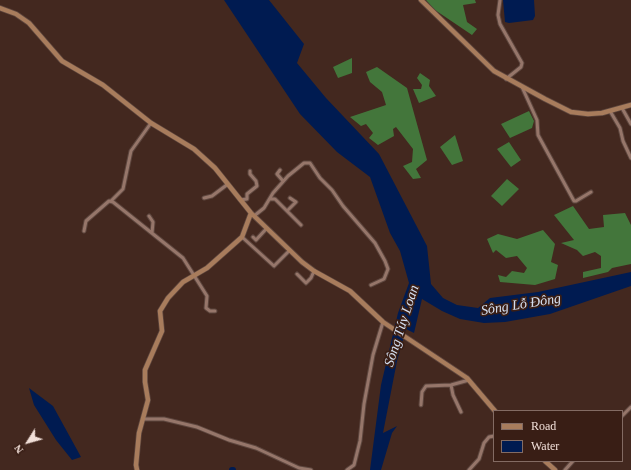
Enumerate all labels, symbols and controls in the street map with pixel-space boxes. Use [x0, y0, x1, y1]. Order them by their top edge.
water label: Sông Túy Loan [381, 283, 423, 369]
water label: Sông Lỗ Đông [480, 290, 562, 320]
legend [493, 410, 623, 462]
text: Road [531, 419, 556, 433]
north arrow [8, 422, 48, 462]
text: Water [531, 439, 559, 453]
text: N [11, 442, 26, 456]

